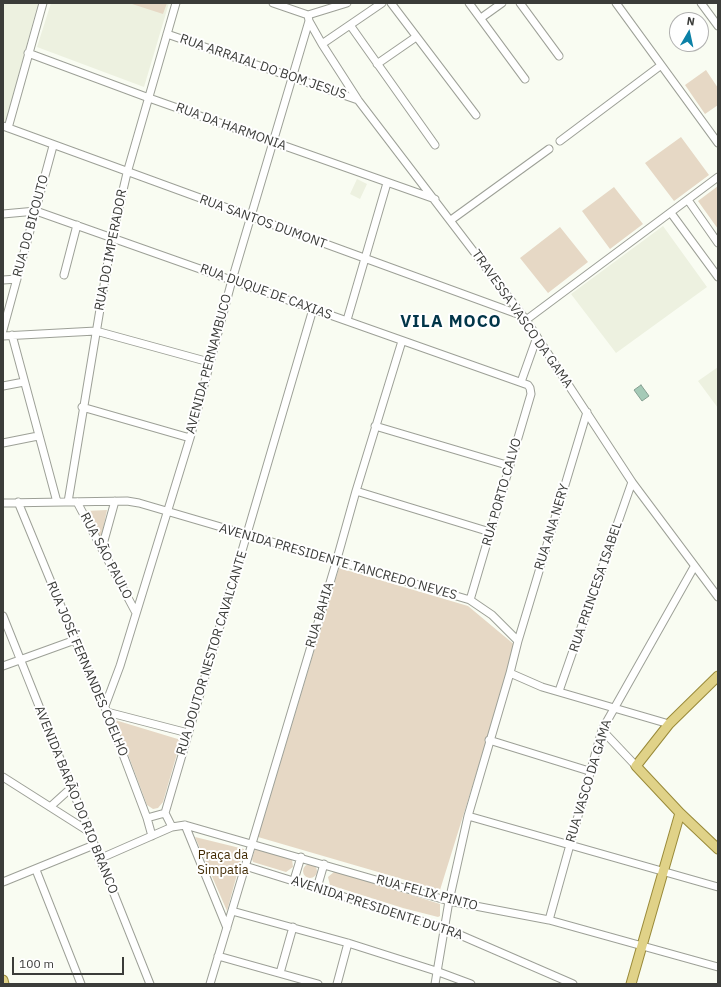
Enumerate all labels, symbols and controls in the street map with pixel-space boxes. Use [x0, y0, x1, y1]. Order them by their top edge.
north arrow [669, 12, 709, 52]
text: N [686, 14, 696, 29]
street label: RUA ARRAIAL DO BOM JESUS [178, 31, 348, 103]
street label: RUA DA HARMONIA [174, 100, 288, 154]
street label: RUA DO BICOUTO [10, 173, 52, 279]
street label: RUA DO IMPERADOR [92, 188, 130, 312]
street label: RUA SANTOS DUMONT [197, 192, 329, 252]
street label: TRAVESSA VASCO DA GAMA [468, 247, 576, 391]
street label: RUA DUQUE DE CAXIAS [198, 261, 334, 323]
street label: AVENIDA PERNAMBUCO [183, 292, 235, 436]
district label: VILA MOCO [400, 312, 502, 332]
street label: RUA PORTO CALVO [479, 436, 525, 548]
street label: RUA ANA NERY [531, 482, 573, 572]
street label: RUA SÃO PAULO [77, 510, 135, 602]
street label: RUA PRINCESA ISABEL [566, 520, 626, 654]
street label: AVENIDA PRESIDENTE TANCREDO NEVES [217, 521, 459, 603]
street label: RUA DOUTOR NESTOR CAVALCANTE [173, 549, 251, 757]
street label: RUA JOSÉ FERNANDES COELHO [43, 579, 131, 759]
street label: RUA BAHIA [303, 580, 337, 650]
street label: AVENIDA BARÃO DO RIO BRANCO [31, 704, 121, 896]
street label: RUA VASCO DA GAMA [563, 718, 615, 844]
park label: Praça da Simpatia [197, 847, 249, 878]
street label: RUA FELIX PINTO [375, 872, 479, 914]
street label: AVENIDA PRESIDENTE DUTRA [289, 873, 465, 943]
scale bar [14, 949, 126, 975]
text: 100 m [19, 956, 54, 971]

